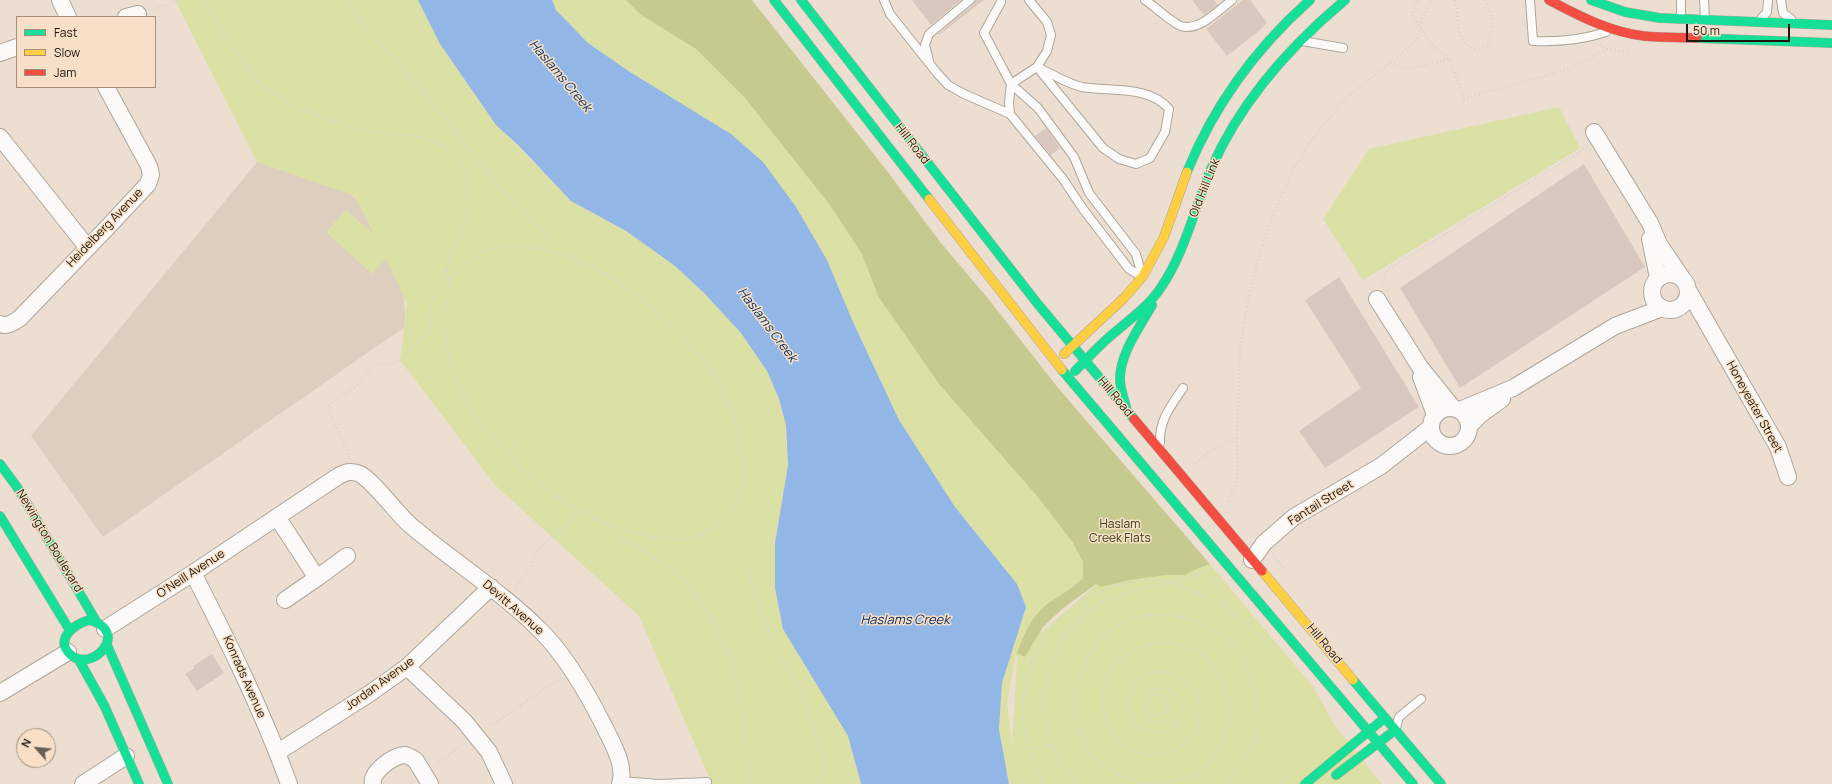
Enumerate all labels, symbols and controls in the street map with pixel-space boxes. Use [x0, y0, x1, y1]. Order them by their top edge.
legend [16, 16, 156, 88]
scale bar [1688, 16, 1792, 42]
text: 50 m [1693, 22, 1720, 39]
text: Fast [54, 24, 78, 41]
water label: Haslams Creek [525, 37, 595, 115]
text: Slow [54, 44, 80, 61]
text: Jam [54, 64, 76, 81]
street label: Hill Road [892, 121, 932, 167]
street label: Old Hill Link [1187, 157, 1223, 219]
street label: Heidelberg Avenue [64, 186, 146, 270]
water label: Haslams Creek [734, 285, 800, 365]
street label: Honeyeater Street [1723, 359, 1785, 455]
street label: Hill Road [1094, 374, 1136, 420]
street label: Fantail Street [1286, 477, 1356, 529]
street label: Newington Boulevard [13, 487, 85, 595]
park label: Haslam Creek Flats [1089, 518, 1151, 546]
street label: O'Neill Avenue [154, 547, 228, 601]
street label: Devitt Avenue [480, 578, 546, 638]
water label: Haslams Creek [860, 612, 950, 628]
street label: Hill Road [1303, 621, 1345, 667]
street label: Konrads Avenue [219, 634, 269, 720]
street label: Jordan Avenue [343, 654, 417, 714]
north arrow [16, 728, 56, 768]
text: N [17, 736, 34, 750]

